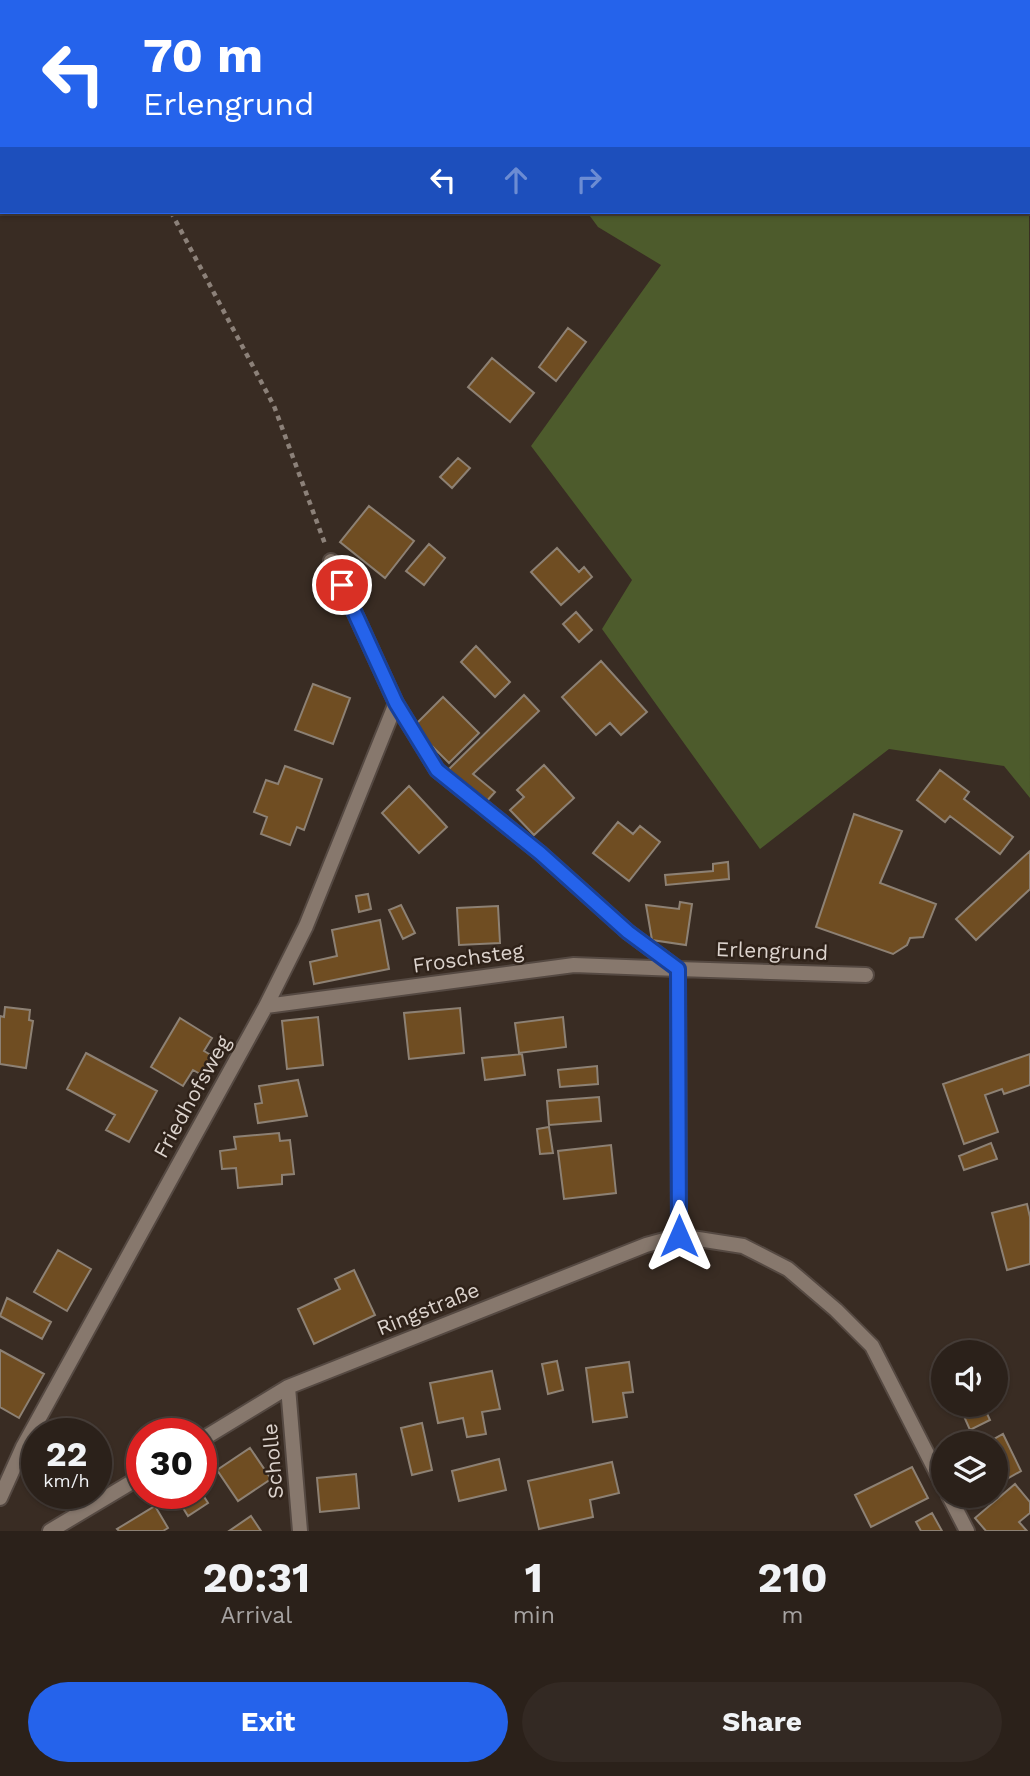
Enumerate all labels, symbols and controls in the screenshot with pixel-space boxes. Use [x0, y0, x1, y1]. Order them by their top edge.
text: 70 m [143, 26, 263, 84]
icon: left [28, 28, 119, 119]
text: Erlengrund [143, 85, 314, 123]
icon: left [424, 161, 462, 199]
icon: ahead [497, 161, 535, 199]
icon: right [570, 161, 608, 199]
pin [312, 555, 372, 615]
icon: arrive [323, 566, 361, 604]
street label: Erlengrund [715, 936, 829, 965]
street label: Froschsteg [411, 937, 526, 978]
street label: Friedhofsweg [148, 1031, 236, 1162]
position arrow [642, 1199, 716, 1273]
street label: Ringstraße [373, 1277, 483, 1340]
map controls [931, 1340, 1008, 1508]
button: sound [931, 1340, 1008, 1417]
speed limit sign: 30 [126, 1418, 217, 1509]
street label: Scholle [257, 1422, 288, 1500]
button: layers [931, 1431, 1008, 1508]
text: 22 [46, 1433, 87, 1475]
text: km/h [43, 1470, 90, 1491]
text: 20:31 [202, 1553, 310, 1602]
text: 1 [525, 1553, 543, 1602]
text: 210 [757, 1553, 828, 1602]
text: Arrival [220, 1602, 292, 1629]
text: min [513, 1602, 555, 1629]
text: m [782, 1602, 803, 1629]
button: Exit [28, 1682, 508, 1762]
button: Share [522, 1682, 1002, 1762]

